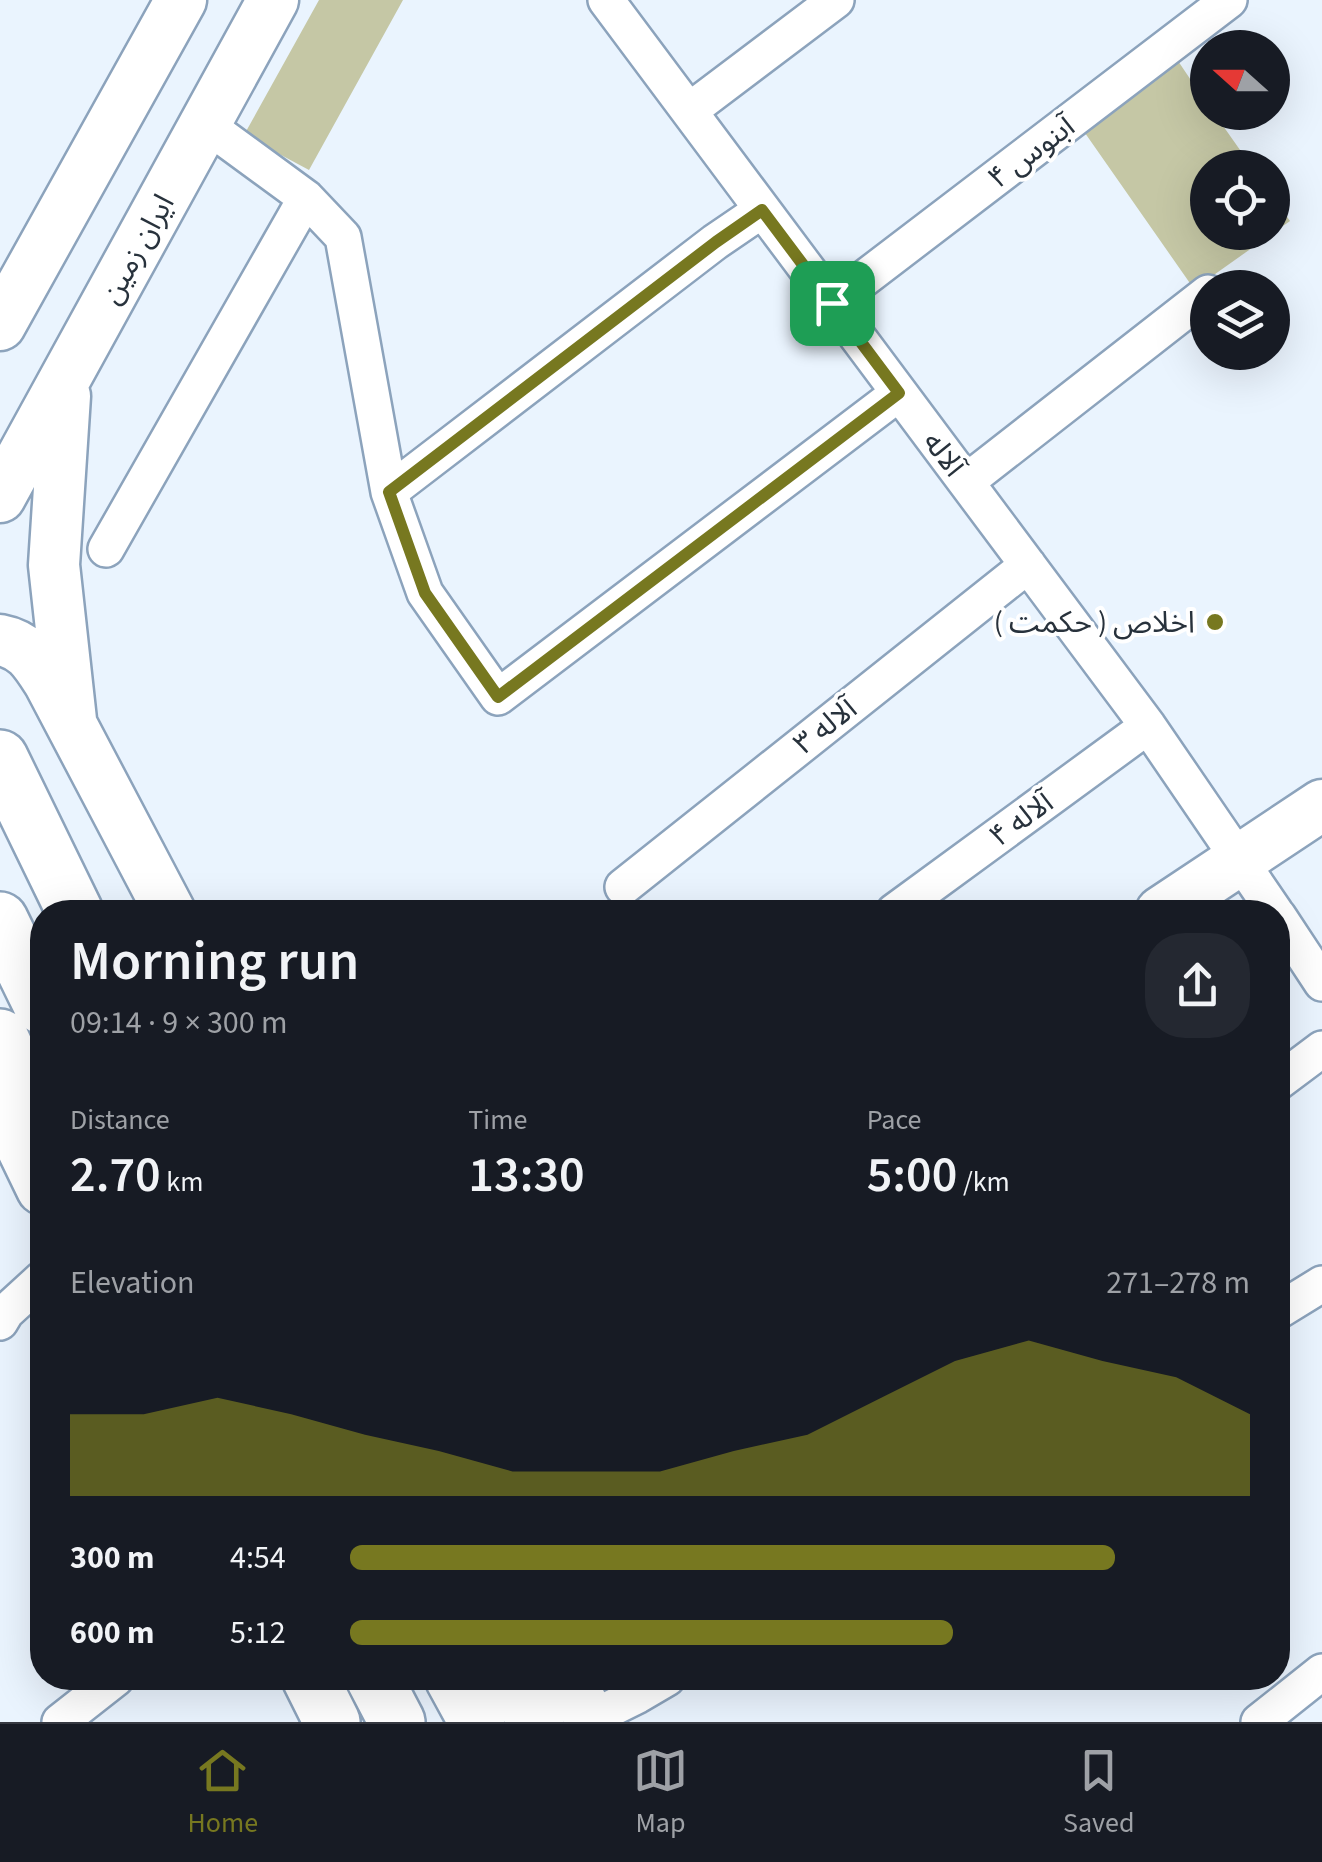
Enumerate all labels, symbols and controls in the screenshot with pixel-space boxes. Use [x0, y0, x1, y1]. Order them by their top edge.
north arrow [1190, 30, 1290, 130]
map controls [1190, 30, 1290, 370]
street label: آبنوس ۴ [979, 105, 1085, 199]
button: locate [1190, 150, 1290, 250]
street label: ایران زمین [90, 187, 185, 312]
pin [790, 261, 875, 346]
button: layers [1190, 270, 1290, 370]
icon: arrive [805, 276, 860, 331]
street label: آلاله [912, 423, 976, 487]
place label: اخلاص ( حکمت ) [994, 601, 1195, 644]
marker: اخلاص ( حکمت ) [1204, 611, 1226, 633]
street label: آلاله ۳ [784, 687, 867, 765]
street label: آلاله ۴ [980, 781, 1063, 857]
text: Morning run [70, 923, 359, 1001]
button: share [1145, 933, 1250, 1038]
text: 09:14 · 9 × 300 m [70, 1000, 288, 1046]
text: Distance [70, 1100, 170, 1140]
text: Time [468, 1100, 527, 1140]
text: Pace [867, 1100, 922, 1140]
text: 2.70 [70, 1140, 161, 1211]
text: 13:30 [468, 1140, 585, 1211]
text: 5:00 [867, 1140, 957, 1211]
text: km [161, 1162, 203, 1202]
text: /km [957, 1162, 1010, 1202]
text: Elevation [70, 1260, 195, 1306]
text: 271–278 m [1106, 1260, 1250, 1306]
text: 300 m [70, 1535, 155, 1581]
text: 4:54 [230, 1535, 286, 1581]
text: 600 m [70, 1610, 155, 1656]
text: 5:12 [230, 1610, 286, 1656]
tab: Home [187, 1743, 258, 1843]
tab: Map [633, 1743, 688, 1843]
tab: Saved [1063, 1743, 1134, 1843]

